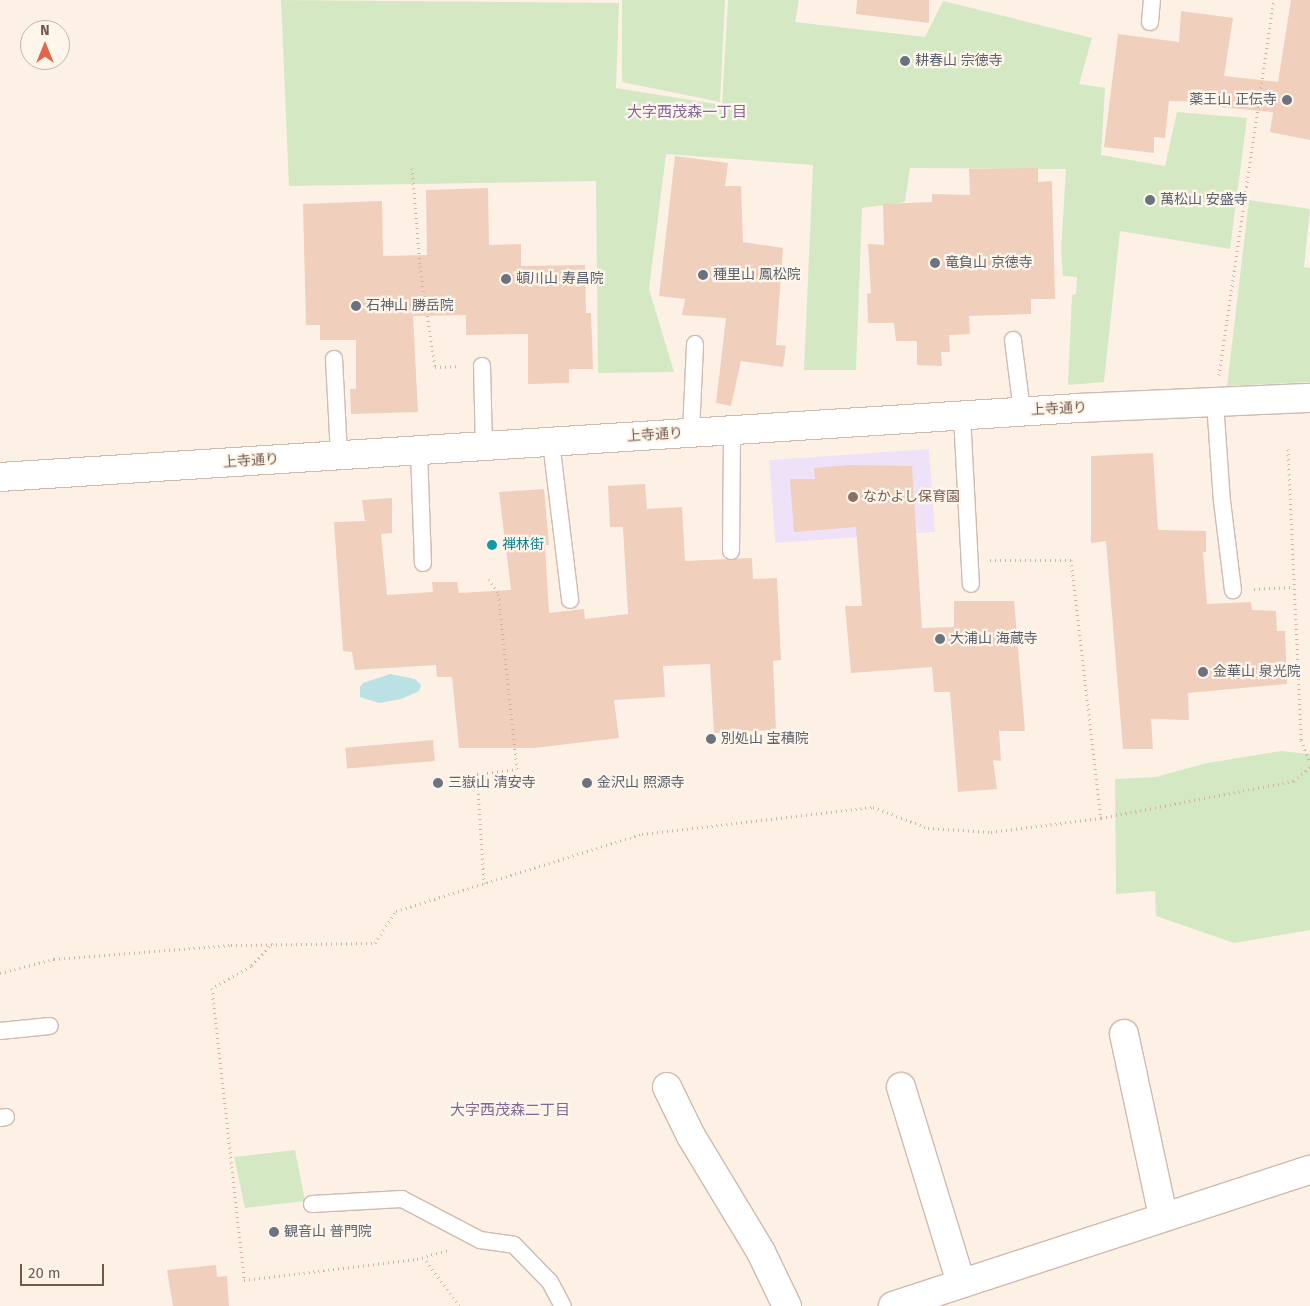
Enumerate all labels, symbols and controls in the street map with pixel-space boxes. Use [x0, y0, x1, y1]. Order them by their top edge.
north arrow [20, 20, 70, 70]
text: N [40, 22, 50, 39]
place label: 耕春山 宗徳寺 [915, 53, 1003, 69]
marker: 耕春山 宗徳寺 [899, 55, 911, 67]
place label: 薬王山 正伝寺 [1189, 92, 1277, 108]
marker: 薬王山 正伝寺 [1281, 94, 1293, 106]
district label: 大字西茂森一丁目 [627, 104, 747, 122]
place label: 萬松山 安盛寺 [1160, 192, 1248, 208]
marker: 萬松山 安盛寺 [1144, 194, 1156, 206]
place label: 竜負山 京徳寺 [945, 255, 1033, 271]
marker: 竜負山 京徳寺 [929, 257, 941, 269]
place label: 種里山 鳳松院 [713, 267, 801, 283]
marker: 種里山 鳳松院 [697, 269, 709, 281]
place label: 頓川山 寿昌院 [516, 271, 604, 287]
marker: 頓川山 寿昌院 [500, 273, 512, 285]
place label: 石神山 勝岳院 [366, 298, 454, 314]
marker: 石神山 勝岳院 [350, 300, 362, 312]
street label: 上寺通り [1031, 399, 1087, 419]
street label: 上寺通り [626, 425, 684, 445]
street label: 上寺通り [222, 451, 280, 471]
place label: なかよし保育園 [863, 489, 961, 505]
marker: なかよし保育園 [847, 491, 859, 503]
place label: 禅林街 [502, 537, 544, 553]
marker: 禅林街 [486, 539, 498, 551]
place label: 大浦山 海蔵寺 [950, 631, 1038, 647]
marker: 大浦山 海蔵寺 [934, 633, 946, 645]
place label: 金華山 泉光院 [1213, 664, 1301, 680]
marker: 金華山 泉光院 [1197, 666, 1209, 678]
place label: 別処山 宝積院 [721, 731, 809, 747]
marker: 別処山 宝積院 [705, 733, 717, 745]
place label: 三嶽山 清安寺 [448, 775, 536, 791]
place label: 金沢山 照源寺 [597, 775, 685, 791]
marker: 三嶽山 清安寺 [432, 777, 444, 789]
marker: 金沢山 照源寺 [581, 777, 593, 789]
district label: 大字西茂森二丁目 [450, 1102, 570, 1120]
place label: 観音山 普門院 [284, 1224, 372, 1240]
marker: 観音山 普門院 [268, 1226, 280, 1238]
scale bar [22, 1254, 106, 1286]
text: 20 m [28, 1264, 61, 1282]

